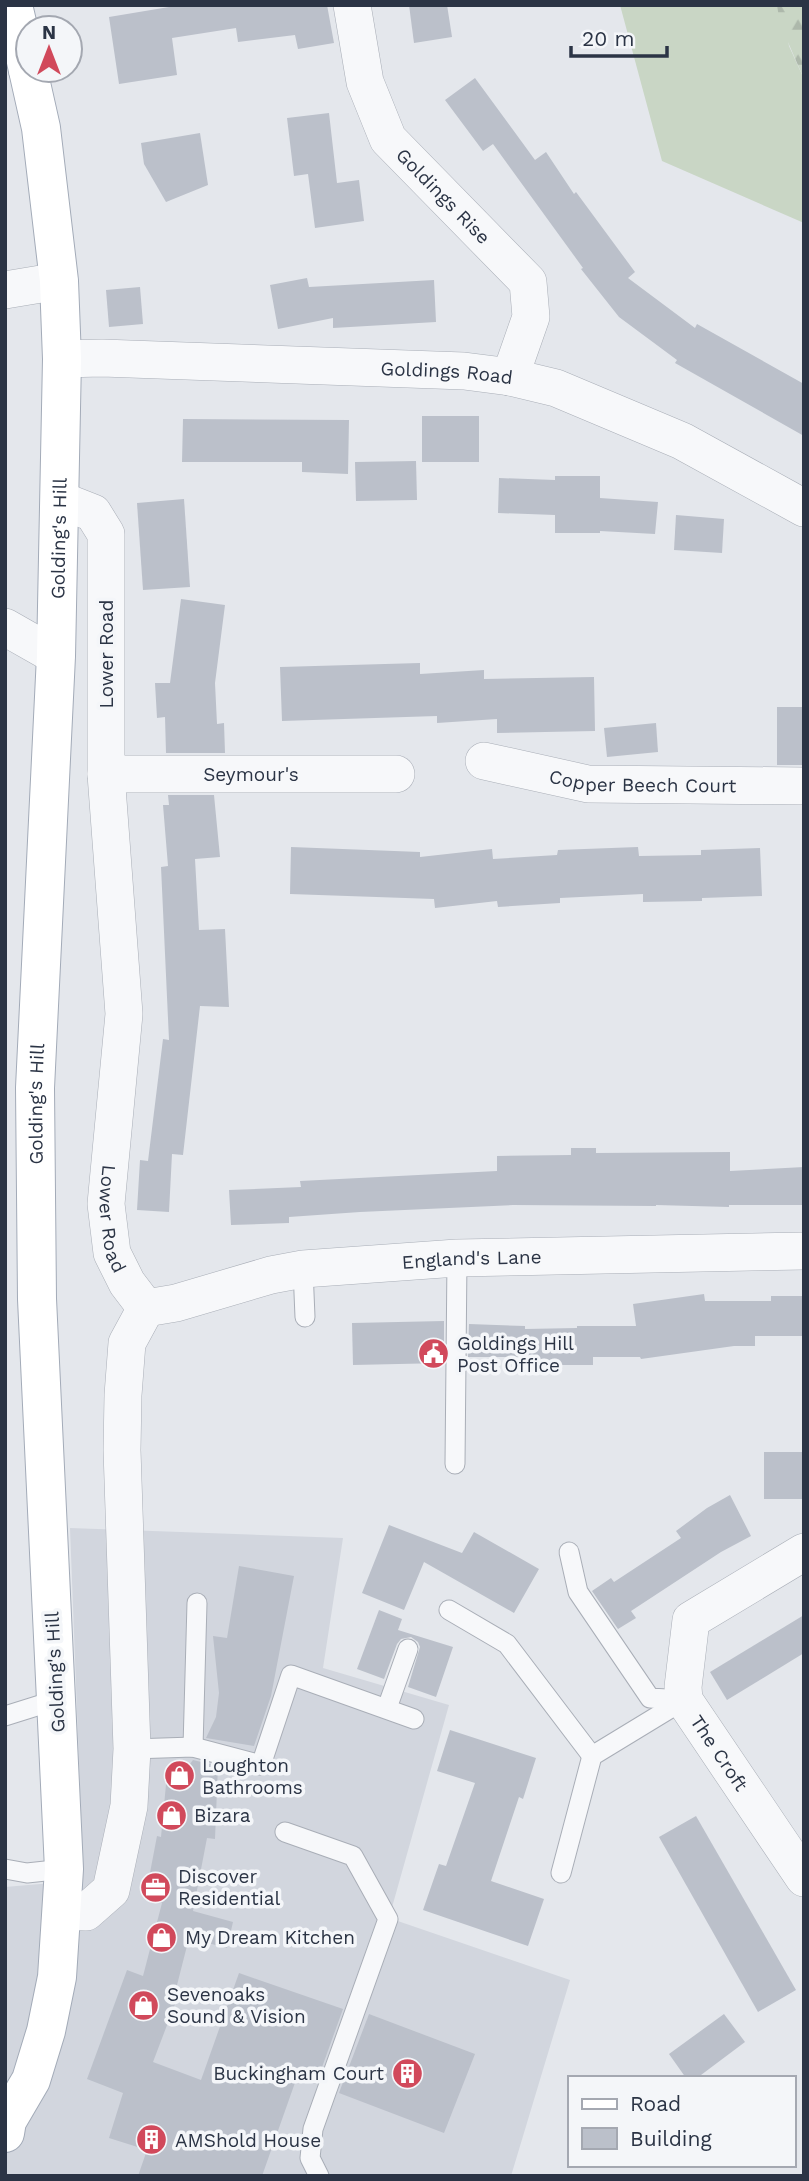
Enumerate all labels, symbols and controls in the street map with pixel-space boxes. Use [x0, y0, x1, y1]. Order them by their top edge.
north arrow [14, 14, 84, 84]
scale bar [571, 14, 667, 58]
text: N [42, 21, 56, 44]
text: 20 m [582, 26, 634, 51]
street label: Goldings Rise [392, 143, 496, 248]
street label: Goldings Road [380, 357, 514, 389]
street label: Golding's Hill [46, 477, 71, 599]
street label: Lower Road [95, 600, 118, 708]
street label: Seymour's [203, 763, 299, 786]
street label: Copper Beech Court [547, 764, 736, 797]
street label: Golding's Hill [23, 1043, 49, 1165]
street label: Lower Road [94, 1164, 131, 1276]
street label: England's Lane [401, 1245, 542, 1273]
place label: Goldings Hill Post Office [457, 1332, 574, 1377]
public building icon: Goldings Hill Post Office [417, 1337, 451, 1371]
street label: Golding's Hill [40, 1611, 70, 1733]
street label: The Croft [686, 1710, 753, 1795]
place label: Loughton Bathrooms [202, 1754, 303, 1799]
shop icon: Loughton Bathrooms [162, 1759, 196, 1793]
shop icon: Bizara [154, 1798, 188, 1832]
place label: Bizara [194, 1804, 251, 1827]
place label: Discover Residential [178, 1865, 281, 1910]
office icon: Discover Residential [138, 1870, 172, 1904]
shop icon: My Dream Kitchen [145, 1920, 179, 1954]
place label: My Dream Kitchen [185, 1926, 355, 1949]
place label: Sevenoaks Sound & Vision [167, 1983, 306, 2028]
shop icon: Sevenoaks Sound & Vision [127, 1988, 161, 2022]
building icon: Buckingham Court [390, 2056, 424, 2090]
place label: Buckingham Court [213, 2062, 384, 2085]
legend [568, 2076, 795, 2167]
text: Road [630, 2091, 681, 2116]
building icon: AMShold House [135, 2123, 169, 2157]
text: Building [630, 2126, 712, 2151]
place label: AMShold House [175, 2129, 321, 2152]

